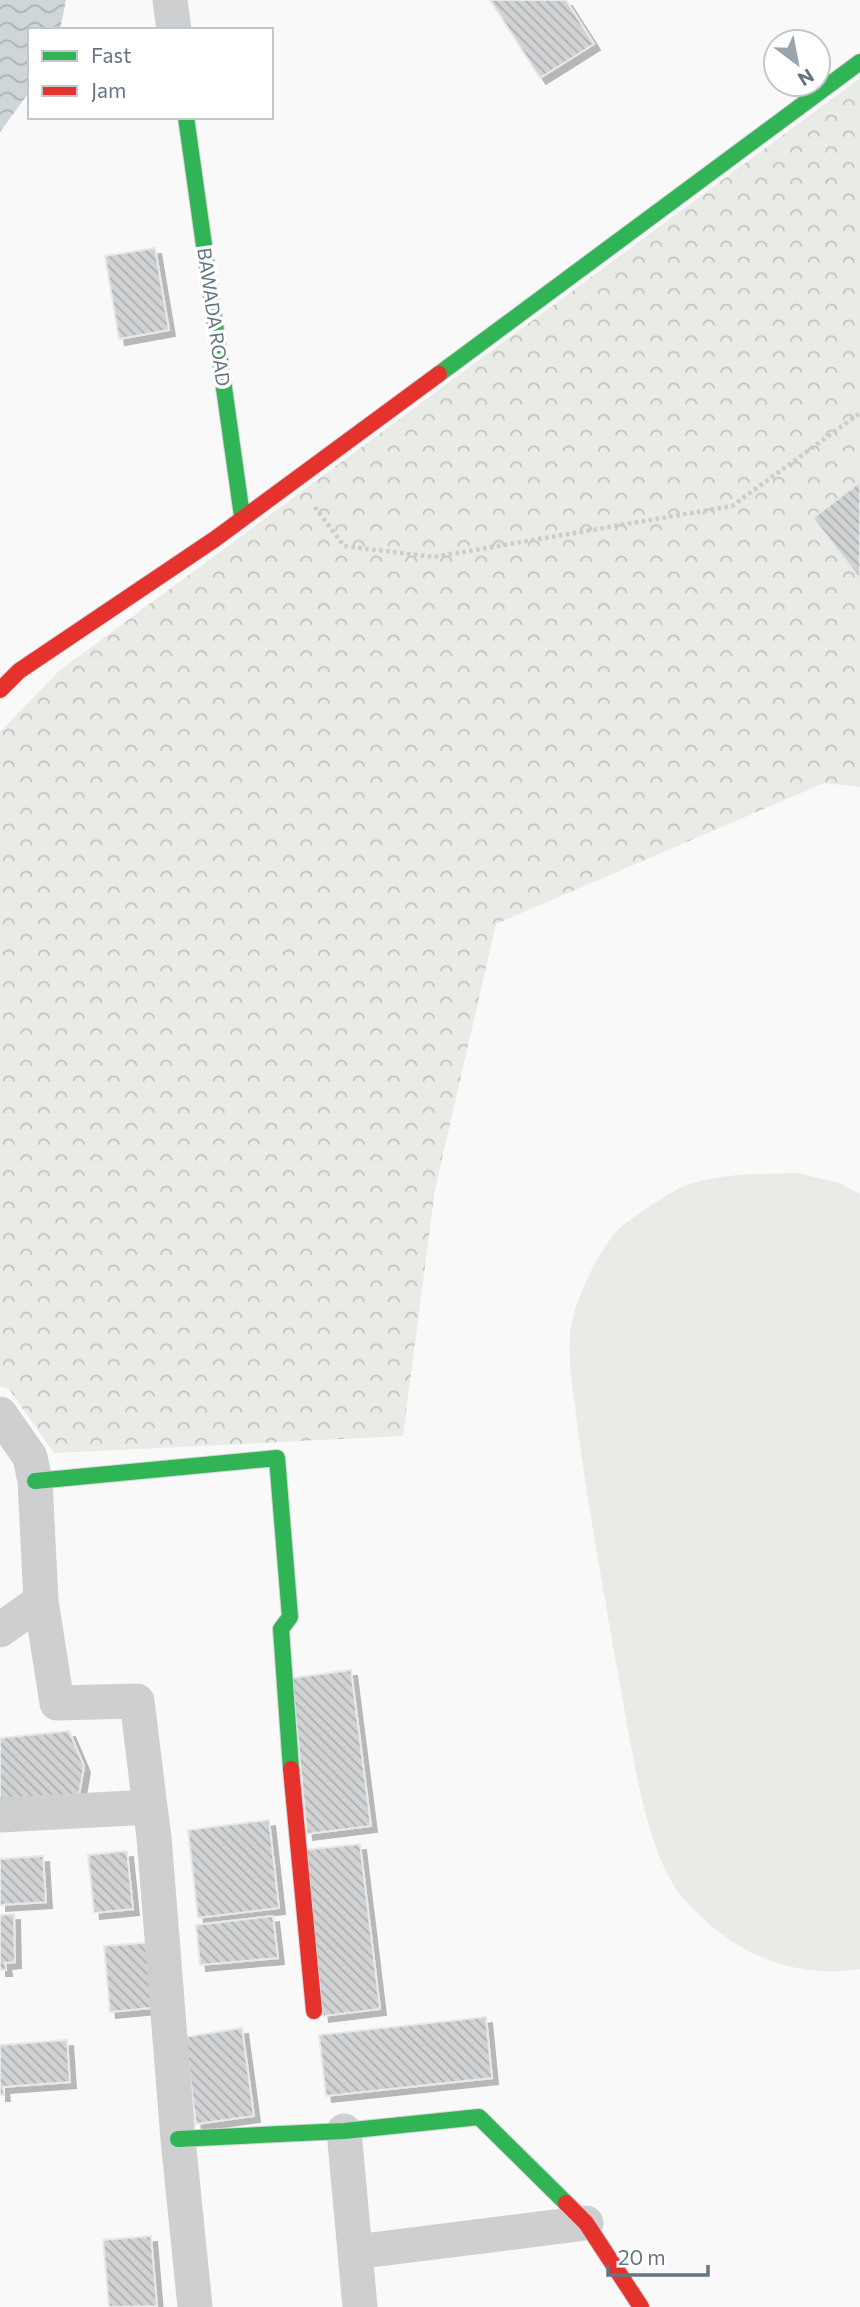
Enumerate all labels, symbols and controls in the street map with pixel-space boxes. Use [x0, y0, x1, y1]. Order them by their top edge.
legend [28, 28, 273, 119]
north arrow [762, 28, 832, 98]
text: Fast [91, 42, 132, 67]
text: N [794, 64, 818, 91]
text: Jam [91, 77, 126, 102]
street label: BAWADA ROAD [193, 246, 236, 388]
scale bar [608, 2234, 708, 2278]
text: 20 m [618, 2244, 666, 2269]

